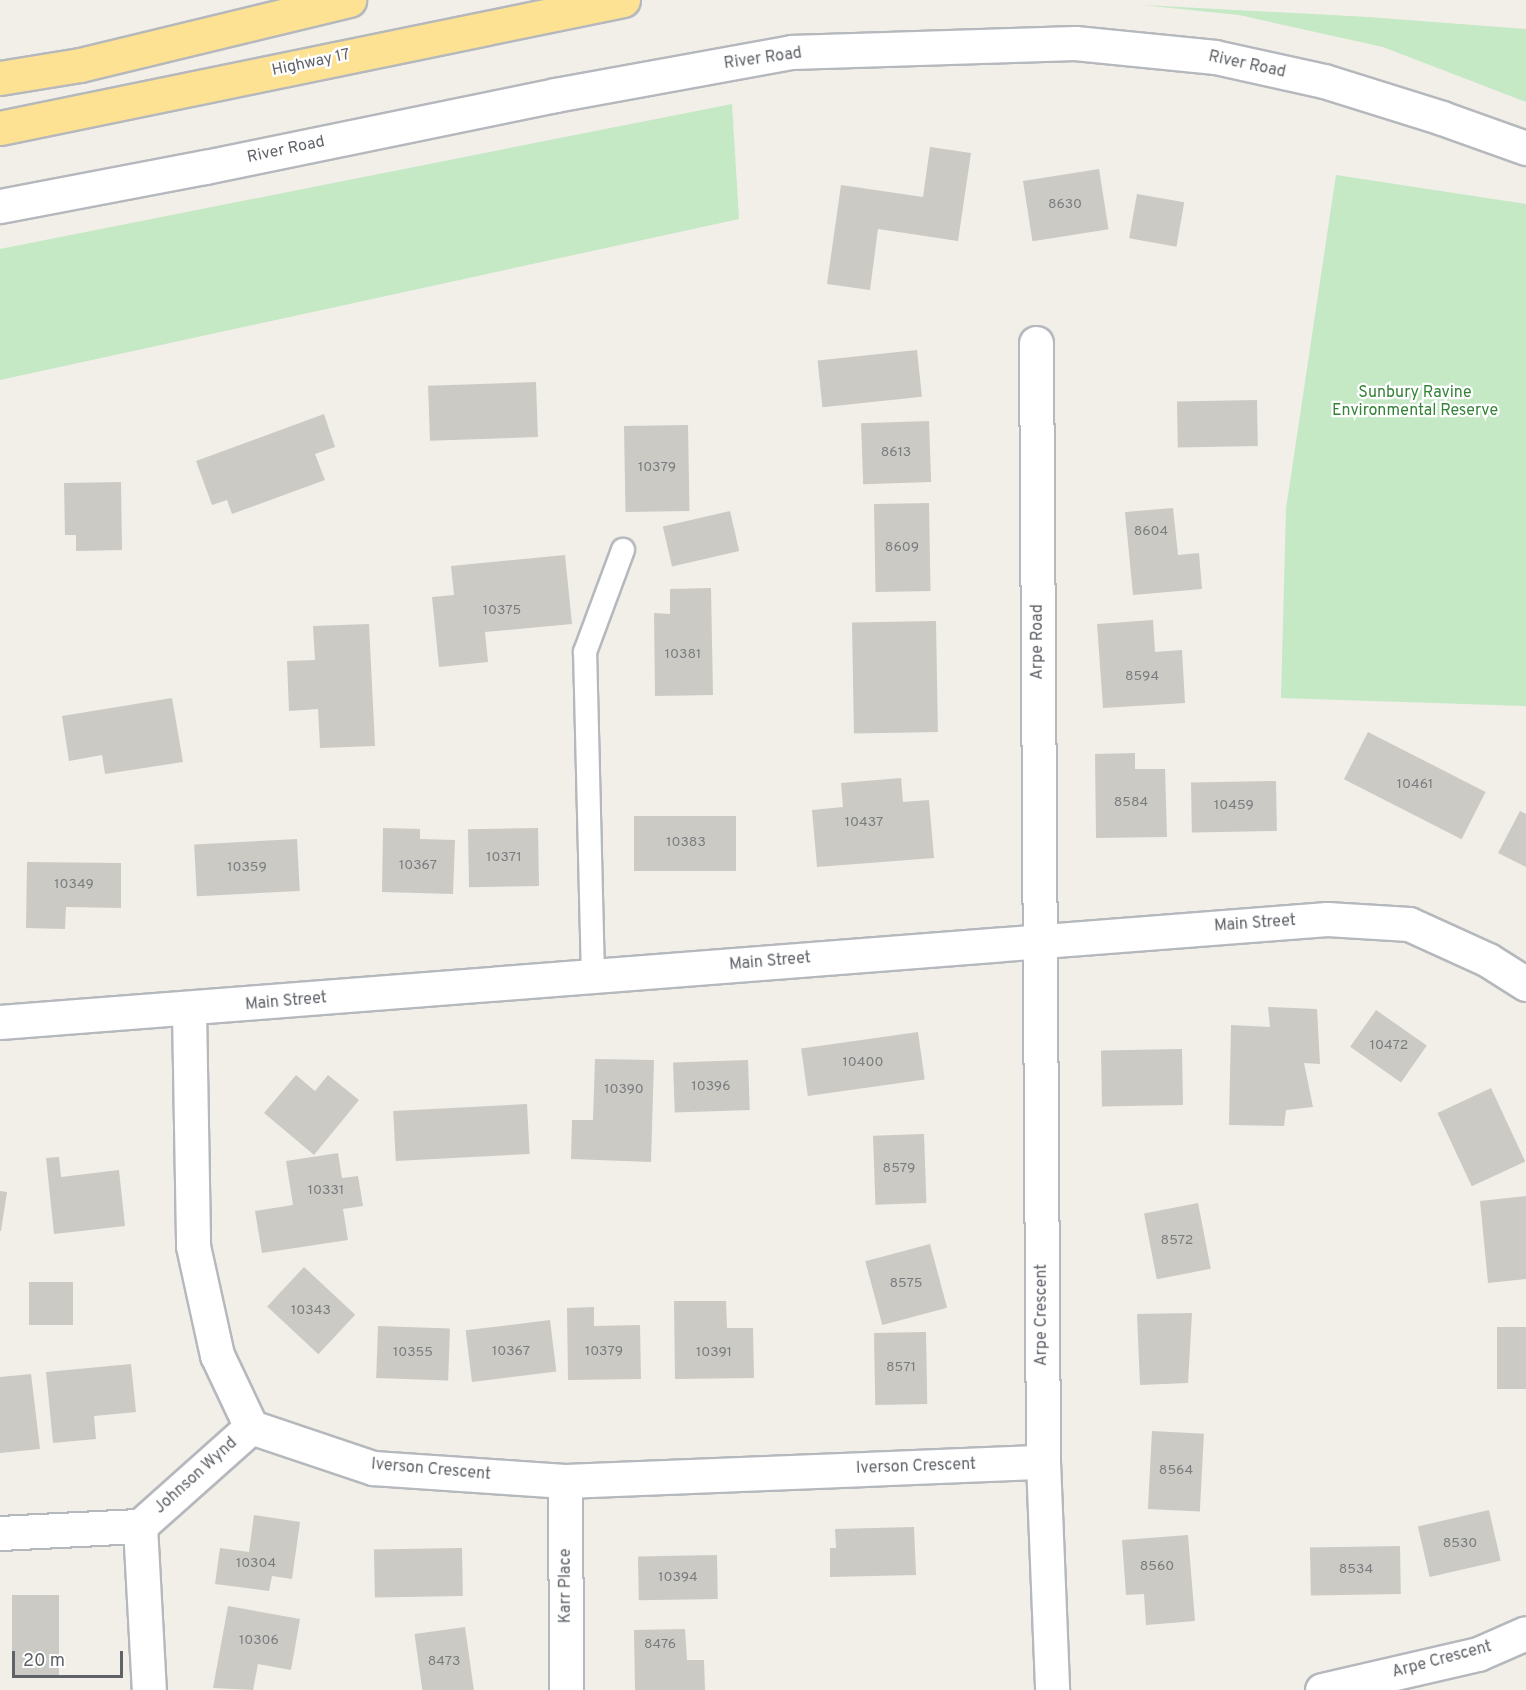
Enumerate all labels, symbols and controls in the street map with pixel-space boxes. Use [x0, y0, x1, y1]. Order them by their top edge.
street label: River Road [723, 44, 803, 74]
street label: Highway 17 [270, 45, 352, 81]
street label: River Road [1207, 47, 1287, 83]
street label: River Road [246, 132, 326, 168]
house number: 8630 [1048, 197, 1082, 213]
park label: Sunbury Ravine Environmental Reserve [1332, 383, 1498, 421]
house number: 8613 [881, 445, 911, 461]
house number: 10379 [638, 460, 676, 476]
house number: 8604 [1134, 524, 1168, 540]
house number: 8609 [885, 540, 919, 556]
house number: 10375 [483, 603, 521, 619]
street label: Arpe Road [1028, 604, 1048, 680]
house number: 10381 [665, 647, 701, 663]
house number: 8594 [1125, 669, 1159, 685]
house number: 10461 [1397, 777, 1433, 793]
house number: 8584 [1114, 795, 1148, 811]
house number: 10459 [1214, 798, 1254, 814]
house number: 10437 [845, 815, 883, 831]
house number: 10383 [666, 835, 706, 851]
house number: 10371 [486, 850, 522, 866]
house number: 10367 [399, 858, 437, 874]
house number: 10359 [227, 860, 267, 876]
house number: 10349 [54, 877, 94, 893]
street label: Main Street [1214, 912, 1296, 936]
street label: Main Street [728, 949, 812, 975]
street label: Main Street [244, 989, 328, 1015]
house number: 10472 [1370, 1038, 1408, 1054]
house number: 10400 [843, 1055, 883, 1071]
house number: 10396 [691, 1079, 731, 1095]
house number: 10390 [604, 1082, 644, 1098]
house number: 8579 [883, 1161, 915, 1177]
house number: 10331 [308, 1183, 344, 1199]
house number: 8572 [1161, 1233, 1193, 1249]
street label: Arpe Crescent [1032, 1264, 1052, 1366]
house number: 8575 [889, 1276, 923, 1292]
house number: 10343 [291, 1303, 331, 1319]
house number: 10367 [492, 1344, 530, 1360]
house number: 10379 [585, 1344, 623, 1360]
house number: 10355 [393, 1345, 433, 1361]
house number: 10391 [696, 1345, 732, 1361]
house number: 8571 [886, 1360, 916, 1376]
street label: Johnson Wynd [151, 1434, 241, 1518]
street label: Iverson Crescent [370, 1455, 492, 1485]
street label: Iverson Crescent [856, 1455, 976, 1479]
house number: 8564 [1159, 1463, 1193, 1479]
house number: 8530 [1443, 1536, 1477, 1552]
street label: Karr Place [556, 1549, 576, 1623]
house number: 10304 [236, 1556, 276, 1572]
house number: 8560 [1140, 1559, 1174, 1575]
house number: 8534 [1339, 1562, 1373, 1578]
house number: 10394 [658, 1570, 698, 1586]
house number: 10306 [239, 1633, 279, 1649]
house number: 8476 [644, 1637, 676, 1653]
street label: Arpe Crescent [1390, 1637, 1494, 1683]
scale bar [15, 1639, 126, 1677]
text: 20 m [23, 1650, 65, 1673]
house number: 8473 [428, 1654, 460, 1670]

